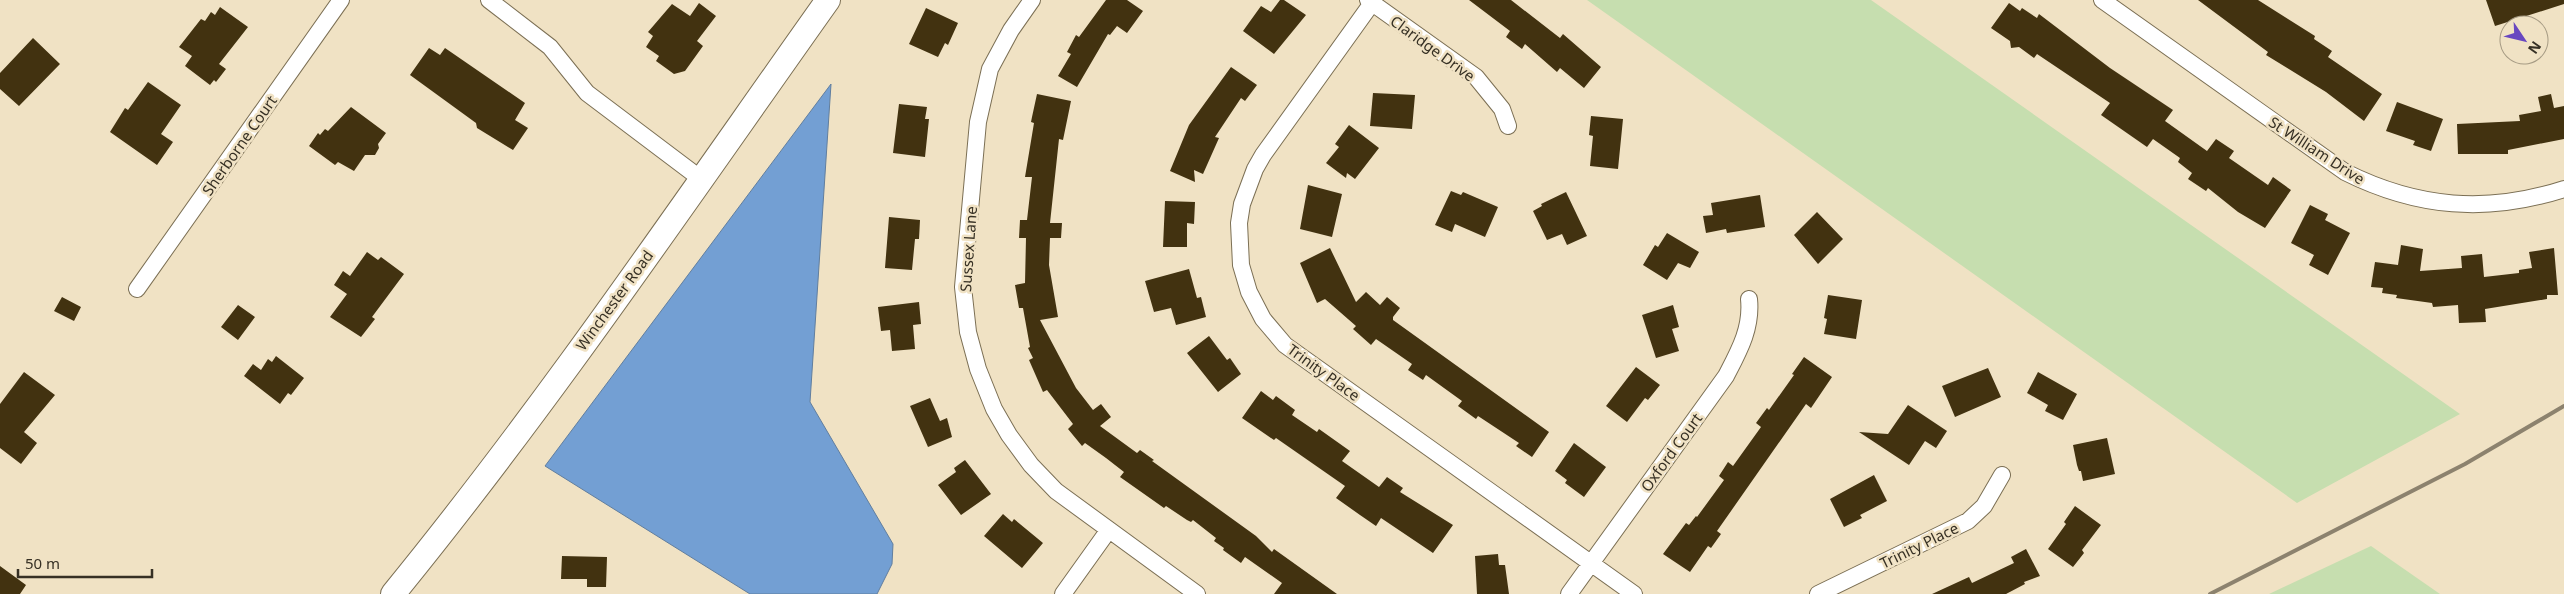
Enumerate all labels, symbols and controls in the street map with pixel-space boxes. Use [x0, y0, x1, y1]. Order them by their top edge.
street label: Claridge Drive [1387, 11, 1479, 85]
north arrow [2499, 15, 2549, 65]
text: N [2524, 38, 2546, 58]
street label: Sherborne Court [197, 91, 281, 199]
street label: St William Drive [2265, 112, 2369, 188]
street label: Sussex Lane [955, 205, 981, 293]
street label: Winchester Road [571, 246, 657, 354]
street label: Trinity Place [1284, 339, 1364, 405]
street label: Oxford Court [1636, 408, 1707, 495]
street label: Trinity Place [1877, 517, 1961, 573]
scale bar [18, 546, 151, 578]
text: 50 m [25, 553, 60, 573]

